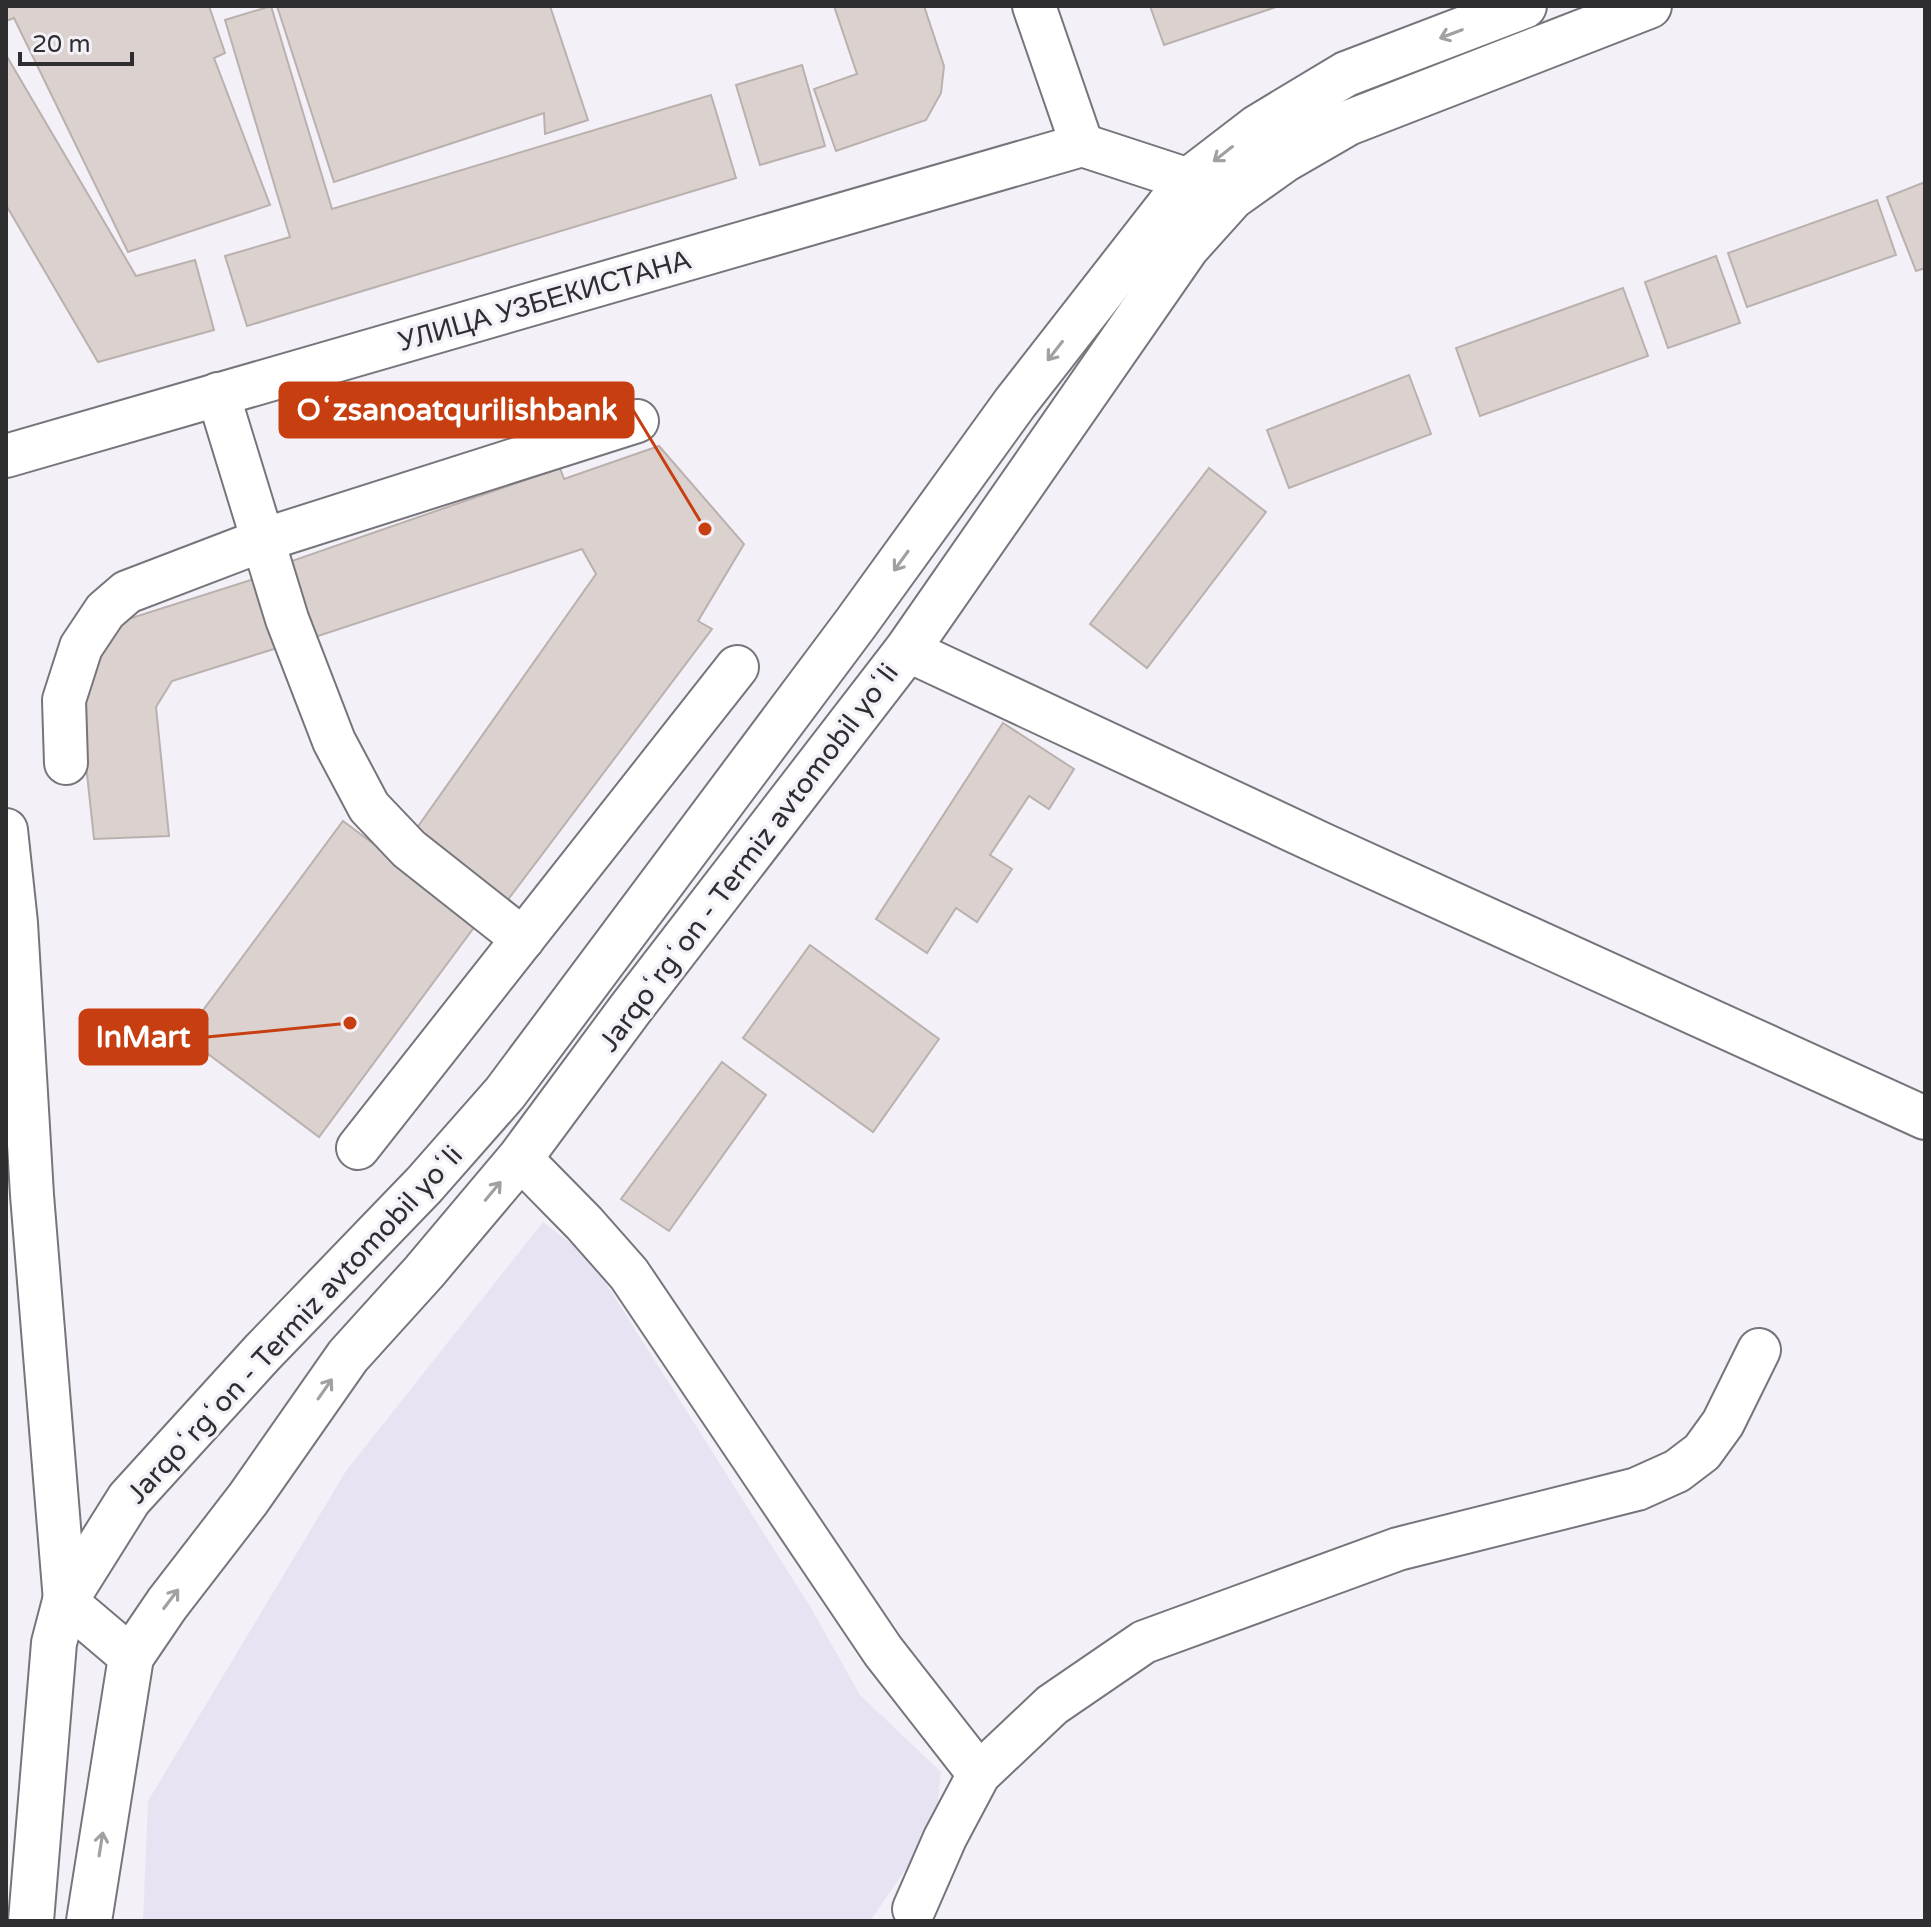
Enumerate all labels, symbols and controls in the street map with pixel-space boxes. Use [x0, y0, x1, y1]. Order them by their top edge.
scale bar [20, 16, 132, 66]
one-way arrow [1440, 28, 1464, 42]
text: 20 m [32, 30, 90, 59]
one-way arrow [1213, 145, 1234, 162]
street label: УЛИЦА УЗБЕКИСТАНА [394, 243, 695, 359]
one-way arrow [1047, 340, 1064, 361]
callout: Oʻzsanoatqurilishbank [280, 383, 633, 437]
text: Oʻzsanoatqurilishbank [297, 392, 618, 429]
one-way arrow [893, 549, 909, 571]
street label: Jarqoʻrgʻon - Termiz avtomobil yoʻli [592, 657, 906, 1058]
callout: InMart [80, 1010, 207, 1064]
text: InMart [96, 1019, 191, 1056]
street label: Jarqoʻrgʻon - Termiz avtomobil yoʻli [120, 1139, 470, 1511]
one-way arrow [484, 1181, 502, 1202]
one-way arrow [317, 1379, 333, 1401]
one-way arrow [163, 1589, 180, 1610]
one-way arrow [94, 1832, 109, 1857]

